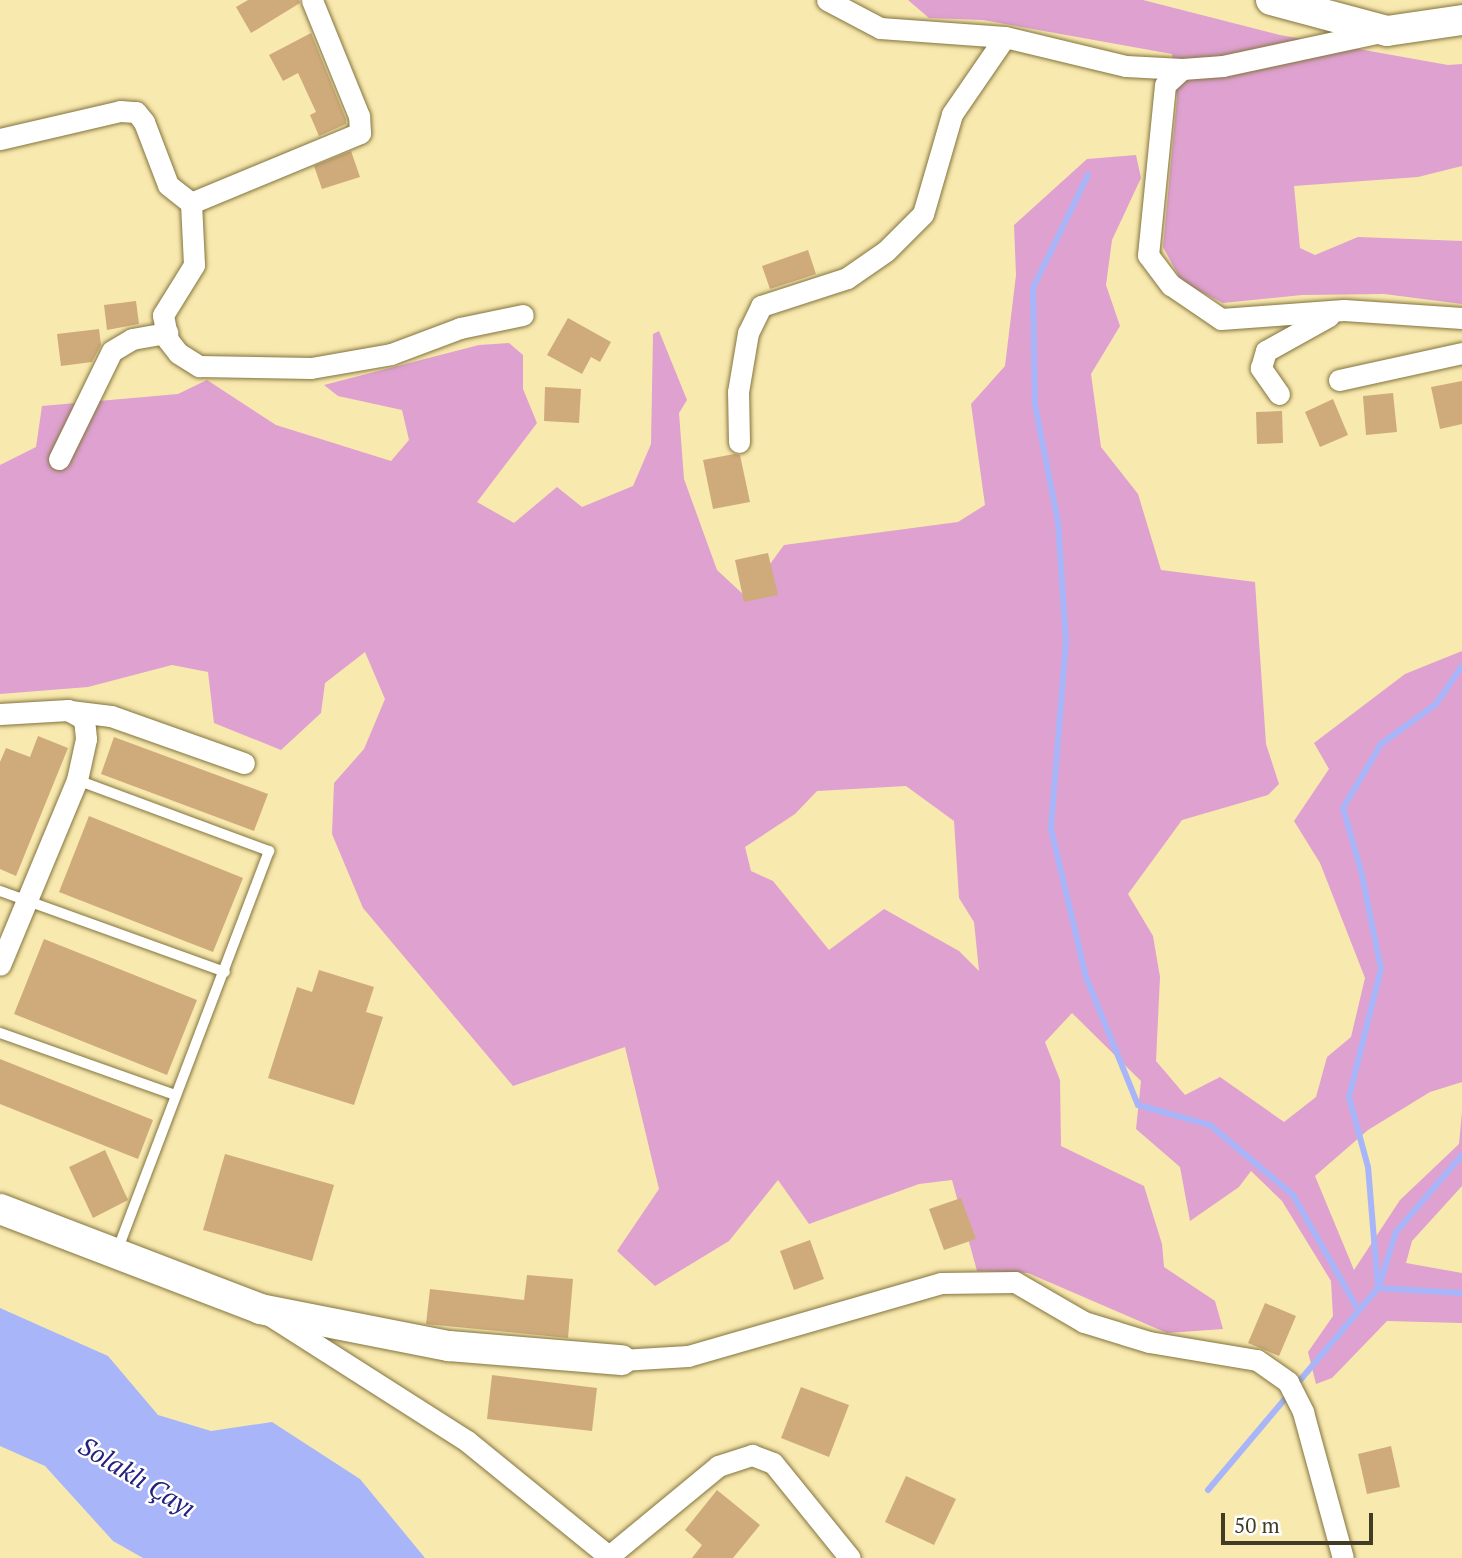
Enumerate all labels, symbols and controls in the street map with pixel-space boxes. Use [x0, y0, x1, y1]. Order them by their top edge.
water label: Solaklı Çayı [73, 1430, 201, 1524]
scale bar [1224, 1498, 1376, 1542]
text: 50 m [1234, 1511, 1280, 1539]

